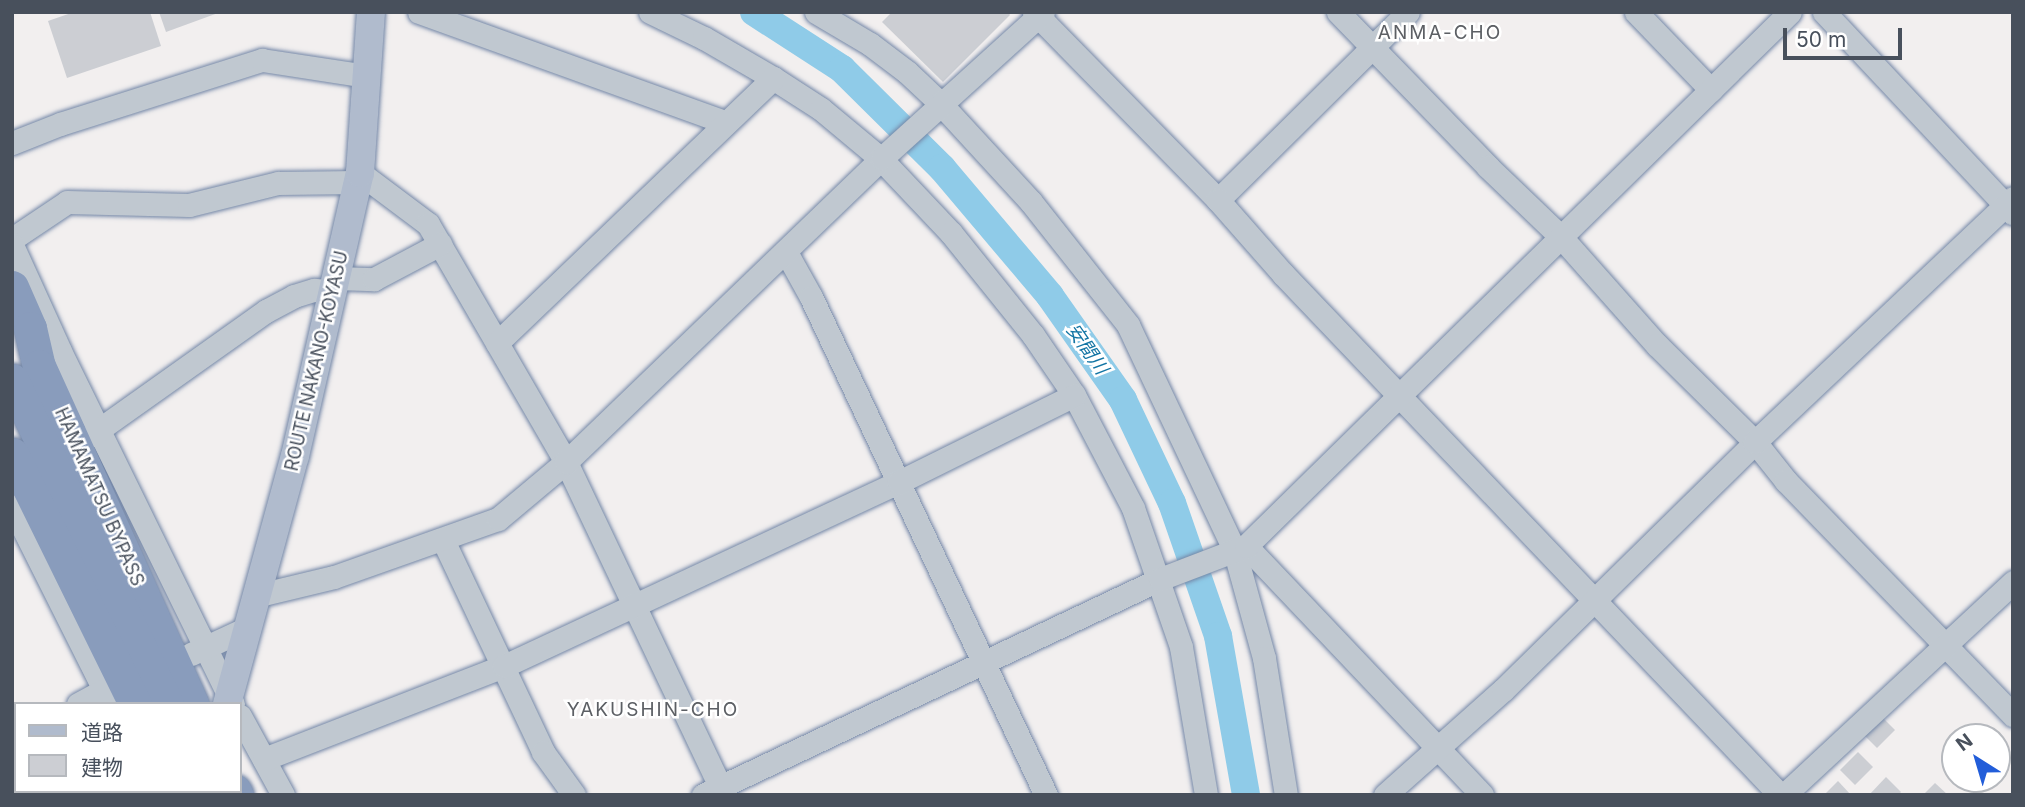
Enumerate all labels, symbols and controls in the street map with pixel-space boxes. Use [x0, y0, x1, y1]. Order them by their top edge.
scale bar [1787, 14, 1906, 58]
district label: ANMA-CHO [1379, 22, 1501, 44]
text: 50 m [1796, 27, 1846, 52]
street label: ROUTE NAKANO-KOYASU [281, 249, 353, 473]
water label: 安間川 [1061, 319, 1113, 379]
street label: HAMAMATSU BYPASS [50, 404, 148, 590]
district label: YAKUSHIN-CHO [568, 699, 738, 721]
legend [14, 702, 242, 793]
text: 道路 [81, 720, 123, 745]
north arrow [1941, 723, 2011, 793]
text: N [1952, 729, 1977, 756]
text: 建物 [81, 755, 123, 780]

